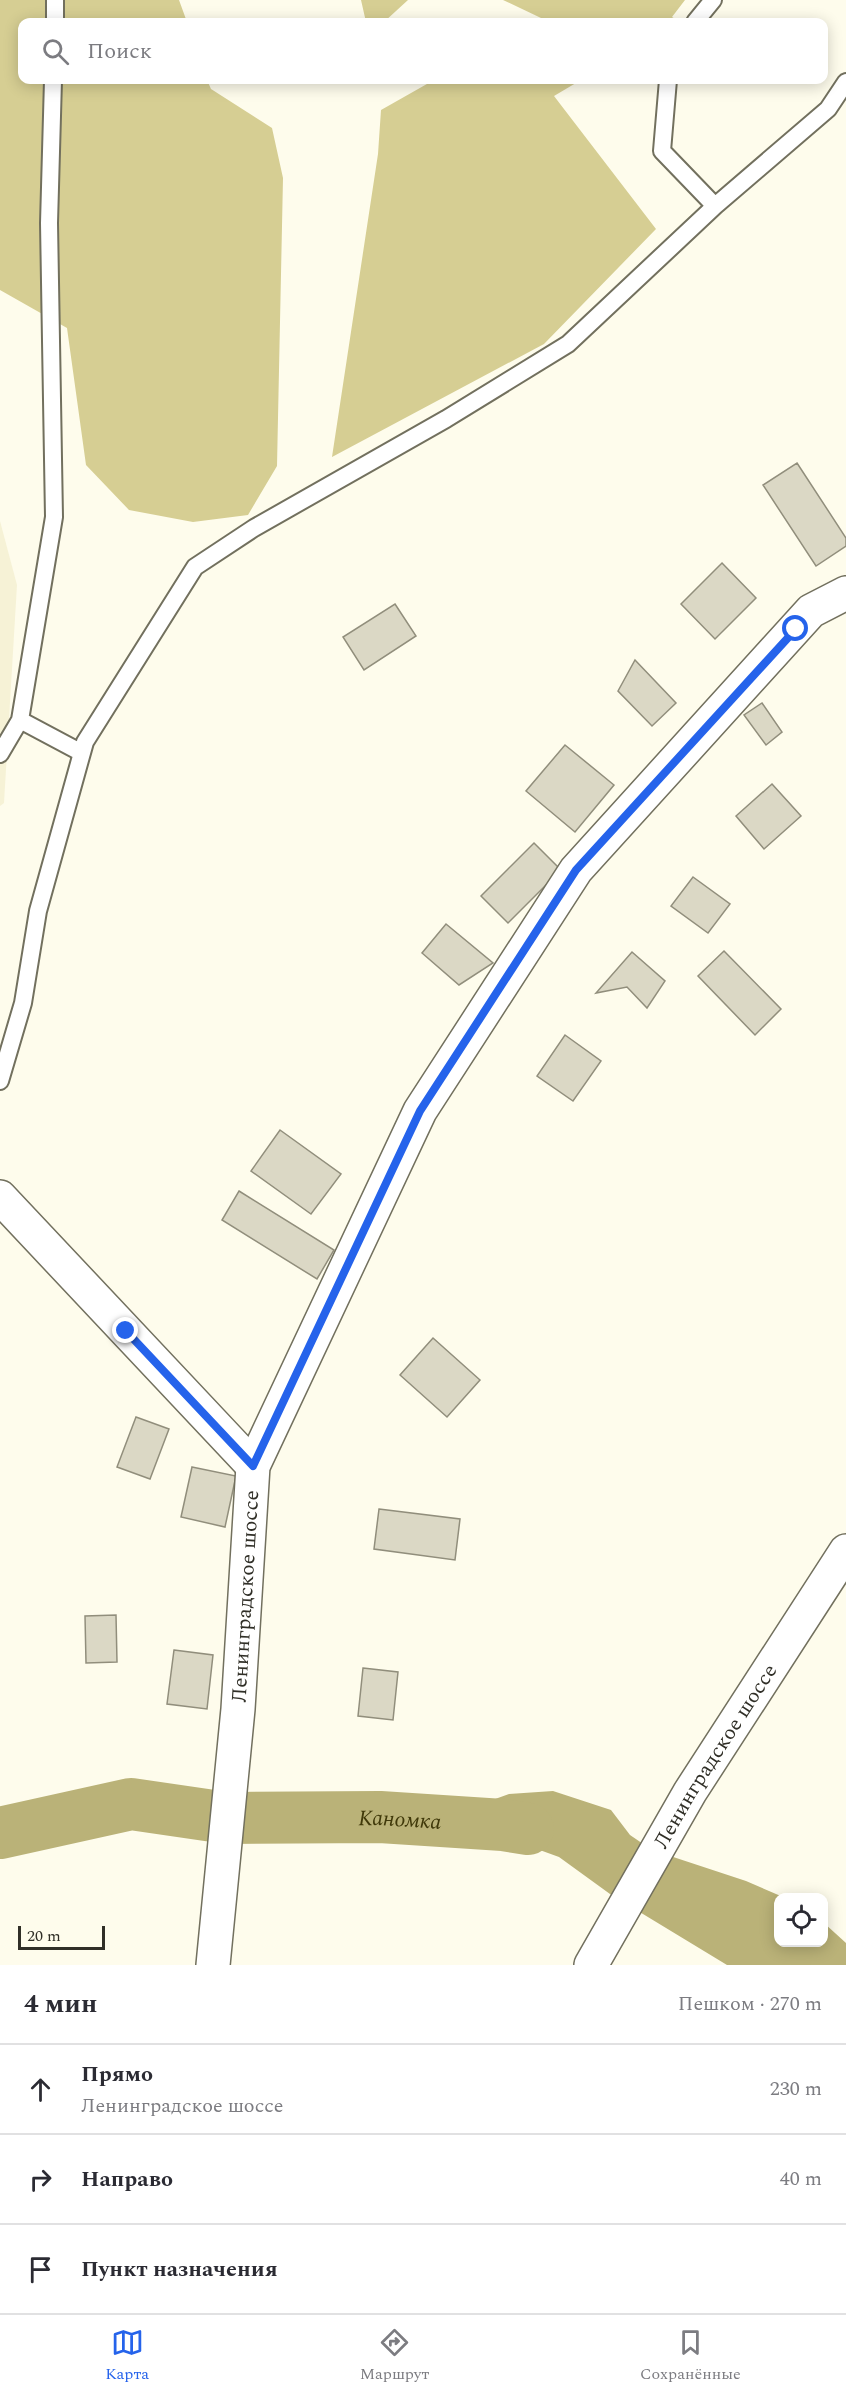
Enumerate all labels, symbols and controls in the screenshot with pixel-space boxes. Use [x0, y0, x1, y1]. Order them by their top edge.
search box [18, 18, 828, 84]
icon: search [39, 35, 72, 68]
text: Поиск [87, 35, 152, 68]
route start [782, 615, 808, 641]
route end [112, 1317, 138, 1343]
street label: Ленинградское шоссе [223, 1489, 268, 1704]
street label: Ленинградское шоссе [646, 1658, 786, 1855]
water label: Каномка [358, 1802, 442, 1839]
map controls [774, 1893, 828, 1947]
button: locate [774, 1893, 828, 1947]
scale bar [18, 1923, 105, 1950]
text: 20 m [27, 1924, 61, 1948]
text: 4 мин [24, 1984, 97, 2024]
text: Пешком · 270 m [678, 1989, 822, 2019]
text: Прямо [81, 2058, 153, 2091]
icon: ahead [24, 2073, 57, 2106]
text: 230 m [770, 2074, 822, 2104]
text: Ленинградское шоссе [81, 2091, 284, 2121]
icon: right [24, 2163, 57, 2196]
text: Направо [81, 2163, 173, 2196]
text: 40 m [780, 2164, 822, 2194]
icon: arrive [24, 2253, 57, 2286]
text: Пункт назначения [81, 2253, 278, 2286]
tab: Карта [105, 2326, 149, 2386]
tab: Маршрут [360, 2326, 429, 2386]
tab: Сохранённые [640, 2326, 741, 2386]

